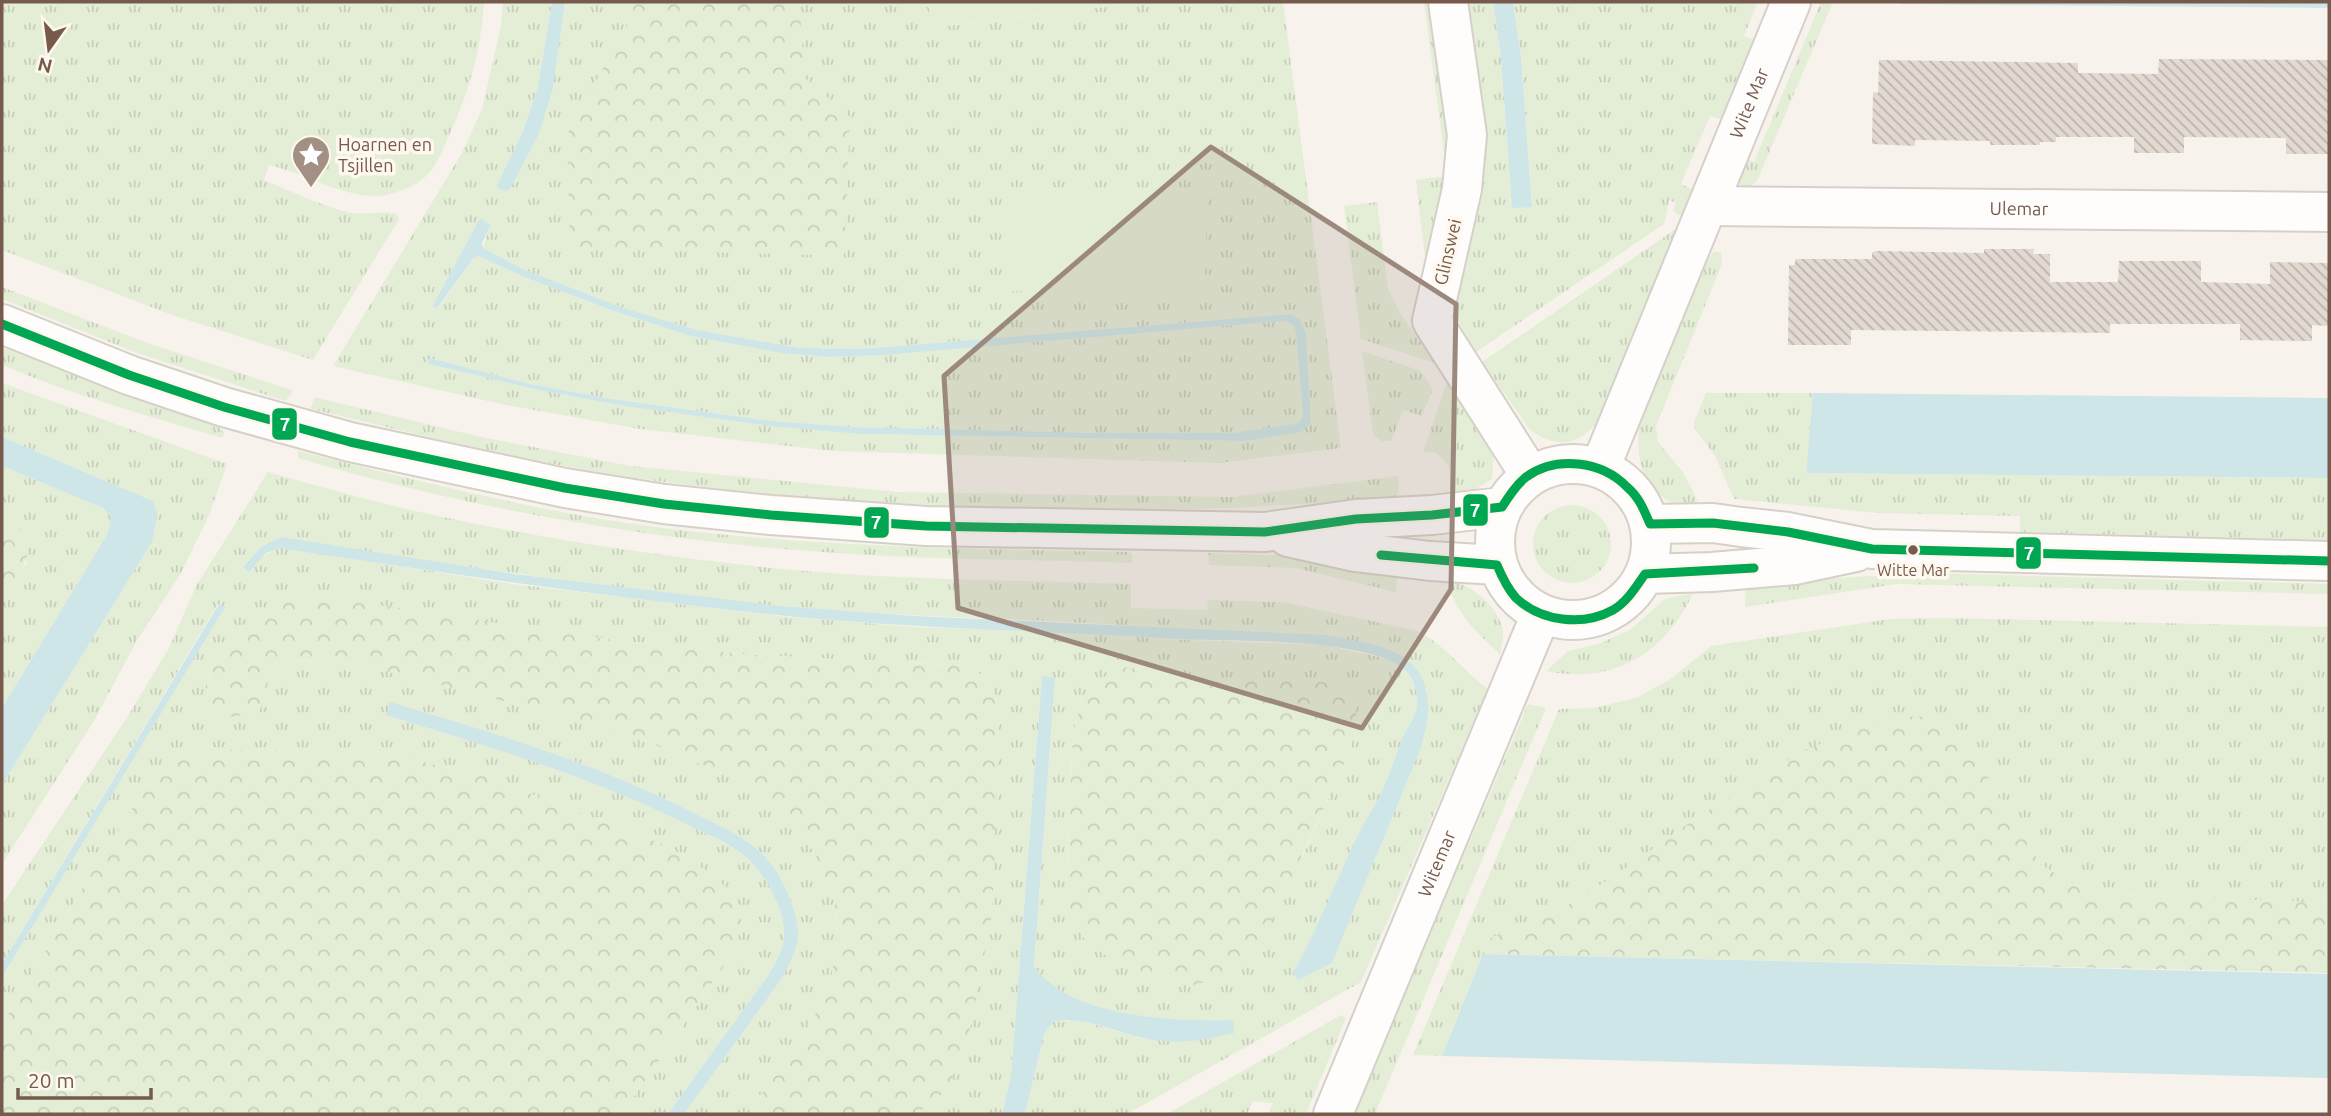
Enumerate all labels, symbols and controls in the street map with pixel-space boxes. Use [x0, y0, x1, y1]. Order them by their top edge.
north arrow [14, 14, 84, 84]
text: N [35, 53, 54, 78]
street label: Wite Mar [1725, 65, 1772, 141]
place icon: Hoarnen en Tsjillen [290, 134, 332, 189]
place label: Hoarnen en Tsjillen [338, 134, 432, 175]
street label: Ulemar [1990, 198, 2049, 218]
street label: Glinswei [1430, 217, 1464, 287]
line badge: 7 [271, 407, 298, 441]
text: 7 [280, 413, 290, 435]
line badge: 7 [1462, 493, 1489, 527]
text: 7 [1470, 499, 1480, 521]
line badge: 7 [863, 506, 890, 539]
text: 7 [871, 511, 881, 533]
line badge: 7 [2015, 536, 2042, 570]
text: 7 [2024, 542, 2034, 564]
marker: Witte Mar [1906, 543, 1920, 557]
place label: Witte Mar [1877, 561, 1949, 579]
street label: Witemar [1413, 827, 1459, 900]
scale bar [18, 1056, 150, 1100]
text: 20 m [28, 1068, 75, 1092]

